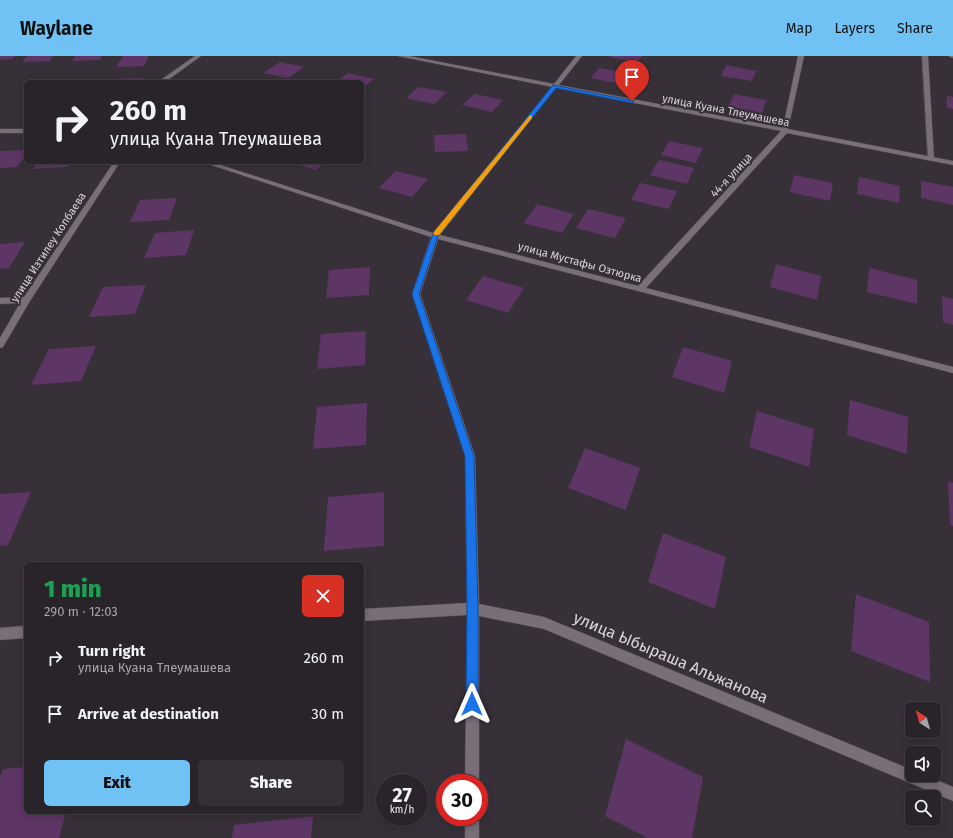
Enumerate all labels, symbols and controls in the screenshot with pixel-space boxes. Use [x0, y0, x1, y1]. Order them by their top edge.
text: Waylane [20, 17, 93, 40]
text: Map [786, 20, 812, 37]
text: Layers [834, 20, 875, 37]
text: Share [897, 20, 933, 37]
pin [615, 60, 649, 101]
icon: arrive [621, 66, 643, 88]
street label: улица Куана Тлеумашева [661, 92, 791, 129]
text: 260 m [110, 94, 187, 127]
icon: right [44, 96, 96, 148]
text: улица Куана Тлеумашева [110, 128, 322, 150]
street label: 44-я улица [708, 151, 755, 200]
street label: улица Изтилеу Копбаева [8, 190, 89, 305]
street label: улица Мустафы Озтюрка [517, 240, 643, 285]
text: 1 min [44, 575, 102, 603]
button: close [302, 575, 344, 617]
text: 290 m · 12:03 [44, 604, 118, 619]
street label: улица Ыбыраша Альжанова [571, 608, 771, 707]
text: Turn right [78, 642, 145, 660]
icon: right [44, 647, 66, 669]
text: 260 m [303, 649, 344, 667]
text: улица Куана Тлеумашева [78, 660, 231, 675]
position arrow [451, 683, 493, 725]
north arrow [905, 702, 941, 738]
map controls [905, 702, 941, 826]
icon: arrive [44, 703, 66, 725]
text: Arrive at destination [78, 705, 219, 723]
text: 30 m [311, 705, 344, 723]
button: sound [905, 746, 941, 782]
button: Exit [44, 760, 190, 806]
button: Share [198, 760, 344, 806]
speed limit sign: 30 [436, 774, 488, 826]
text: 27 [392, 783, 412, 807]
button: search [905, 790, 941, 826]
text: km/h [390, 804, 414, 816]

